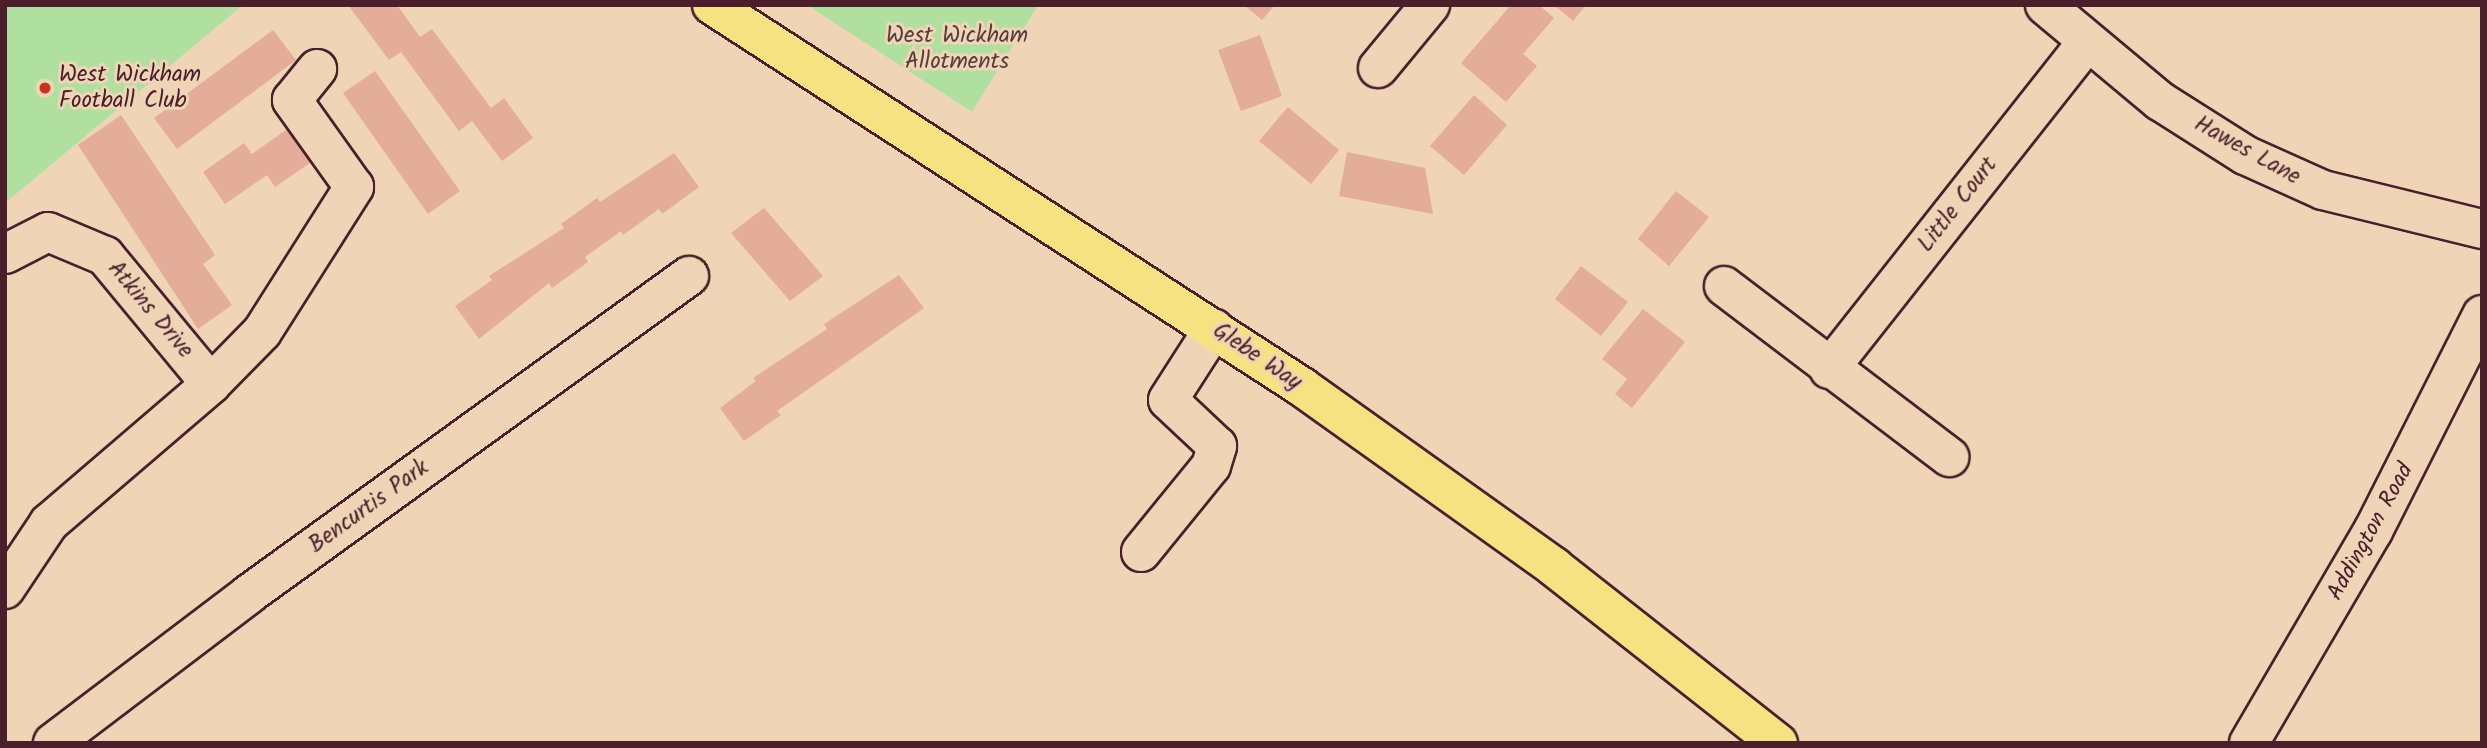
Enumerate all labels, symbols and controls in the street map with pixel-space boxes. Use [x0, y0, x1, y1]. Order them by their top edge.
park label: West Wickham Allotments [886, 22, 1028, 76]
place label: West Wickham Football Club [59, 61, 201, 115]
marker: West Wickham Football Club [37, 80, 53, 96]
street label: Hawes Lane [2189, 111, 2305, 191]
street label: Little Court [1912, 152, 2004, 258]
street label: Atkins Drive [101, 256, 199, 364]
street label: Glebe Way [1207, 317, 1307, 397]
street label: Bencurtis Park [304, 454, 434, 560]
street label: Addington Road [2322, 459, 2420, 605]

